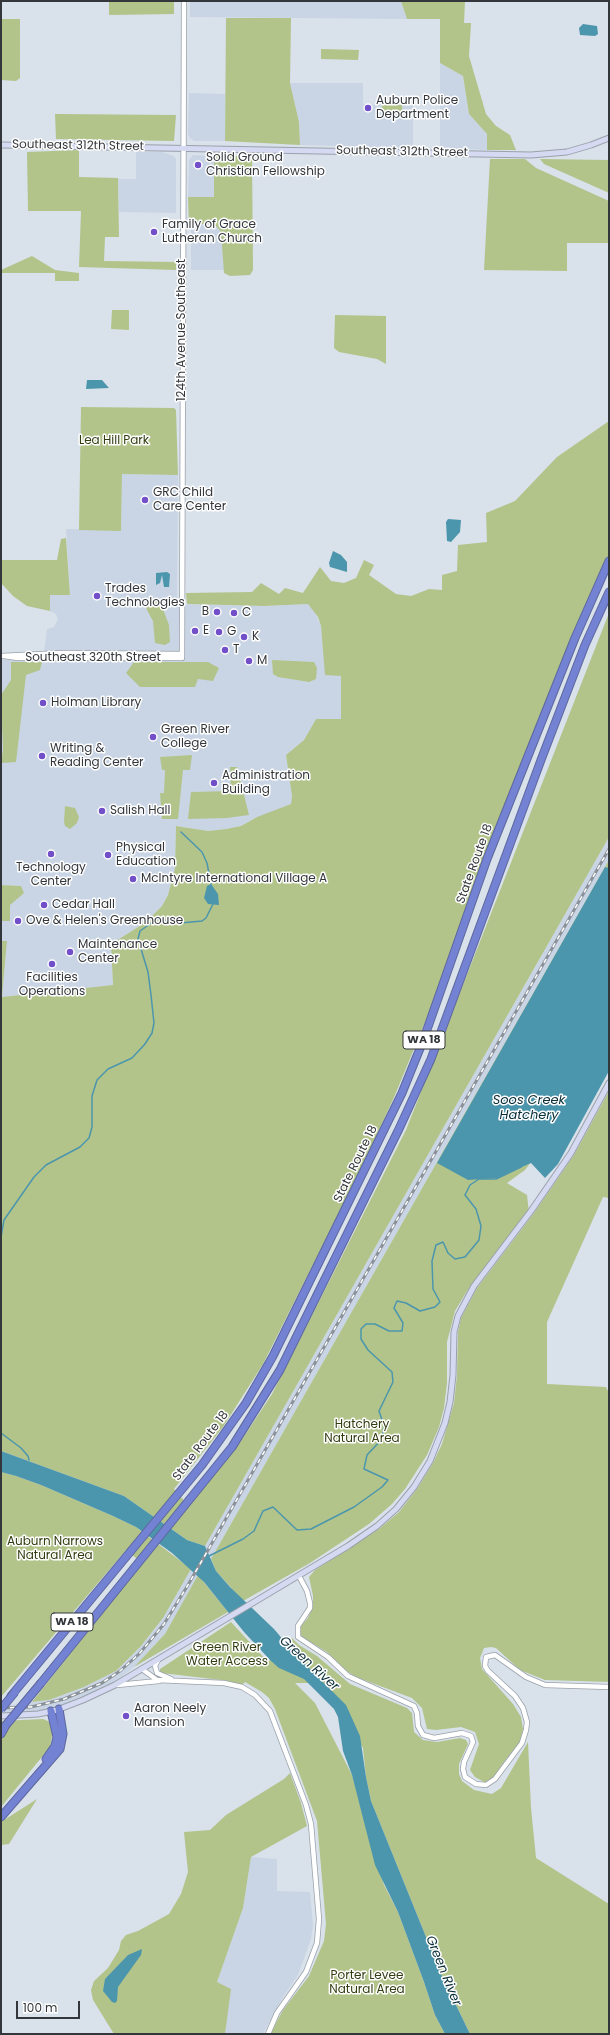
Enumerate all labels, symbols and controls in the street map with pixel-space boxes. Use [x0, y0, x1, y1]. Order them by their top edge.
place label: Auburn Police Department [376, 94, 458, 122]
marker: Auburn Police Department [363, 103, 373, 113]
street label: Southeast 312th Street [12, 138, 144, 154]
street label: Southeast 312th Street [336, 144, 468, 160]
place label: Solid Ground Christian Fellowship [206, 151, 325, 179]
marker: Solid Ground Christian Fellowship [193, 160, 203, 170]
place label: Family of Grace Lutheran Church [162, 218, 262, 246]
marker: Family of Grace Lutheran Church [149, 227, 159, 237]
street label: 124th Avenue Southeast [175, 259, 189, 401]
park label: Lea Hill Park [79, 434, 149, 448]
place label: GRC Child Care Center [153, 486, 226, 514]
marker: GRC Child Care Center [140, 495, 150, 505]
place label: Trades Technologies [105, 582, 185, 610]
marker: Trades Technologies [92, 591, 102, 601]
place label: B [202, 605, 209, 619]
place label: C [242, 606, 251, 620]
marker: B [212, 607, 222, 617]
marker: C [229, 608, 239, 618]
place label: E [203, 624, 209, 638]
place label: G [227, 625, 236, 639]
marker: E [190, 626, 200, 636]
marker: G [214, 627, 224, 637]
place label: K [252, 630, 259, 644]
marker: K [239, 632, 249, 642]
place label: T [233, 643, 239, 657]
marker: T [220, 645, 230, 655]
street label: Southeast 320th Street [25, 651, 161, 665]
place label: M [257, 654, 267, 668]
marker: M [244, 656, 254, 666]
place label: Holman Library [51, 696, 141, 710]
marker: Holman Library [38, 698, 48, 708]
place label: Green River College [161, 723, 229, 751]
marker: Green River College [148, 732, 158, 742]
place label: Writing & Reading Center [50, 742, 144, 770]
marker: Writing & Reading Center [37, 751, 47, 761]
place label: Administration Building [222, 769, 310, 797]
marker: Administration Building [209, 778, 219, 788]
place label: Salish Hall [110, 804, 171, 818]
marker: Salish Hall [97, 806, 107, 816]
street label: State Route 18 [454, 822, 496, 906]
place label: Physical Education [116, 841, 176, 869]
marker: Technology Center [46, 849, 56, 859]
marker: Physical Education [103, 850, 113, 860]
place label: Technology Center [16, 861, 86, 889]
place label: McIntyre International Village A [141, 872, 327, 886]
marker: McIntyre International Village A [128, 874, 138, 884]
place label: Cedar Hall [52, 898, 115, 912]
marker: Cedar Hall [39, 900, 49, 910]
place label: Ove & Helen's Greenhouse [26, 914, 183, 928]
marker: Ove & Helen's Greenhouse [13, 916, 23, 926]
place label: Maintenance Center [78, 938, 157, 966]
marker: Maintenance Center [65, 947, 75, 957]
marker: Facilities Operations [47, 959, 57, 969]
place label: Facilities Operations [19, 971, 85, 999]
road number: WA 18 [403, 1031, 445, 1049]
water label: Soos Creek Hatchery [493, 1093, 565, 1124]
street label: State Route 18 [331, 1123, 381, 1205]
street label: State Route 18 [170, 1408, 232, 1484]
park label: Hatchery Natural Area [324, 1418, 400, 1446]
park label: Auburn Narrows Natural Area [7, 1535, 103, 1563]
road number: WA 18 [51, 1613, 93, 1631]
water label: Green River [276, 1633, 342, 1695]
park label: Green River Water Access [186, 1641, 268, 1669]
place label: Aaron Neely Mansion [134, 1702, 206, 1730]
marker: Aaron Neely Mansion [121, 1711, 131, 1721]
water label: Green River [422, 1934, 464, 2008]
park label: Porter Levee Natural Area [329, 1969, 405, 1997]
scale bar [18, 1993, 82, 2019]
text: 100 m [23, 1999, 57, 2016]

